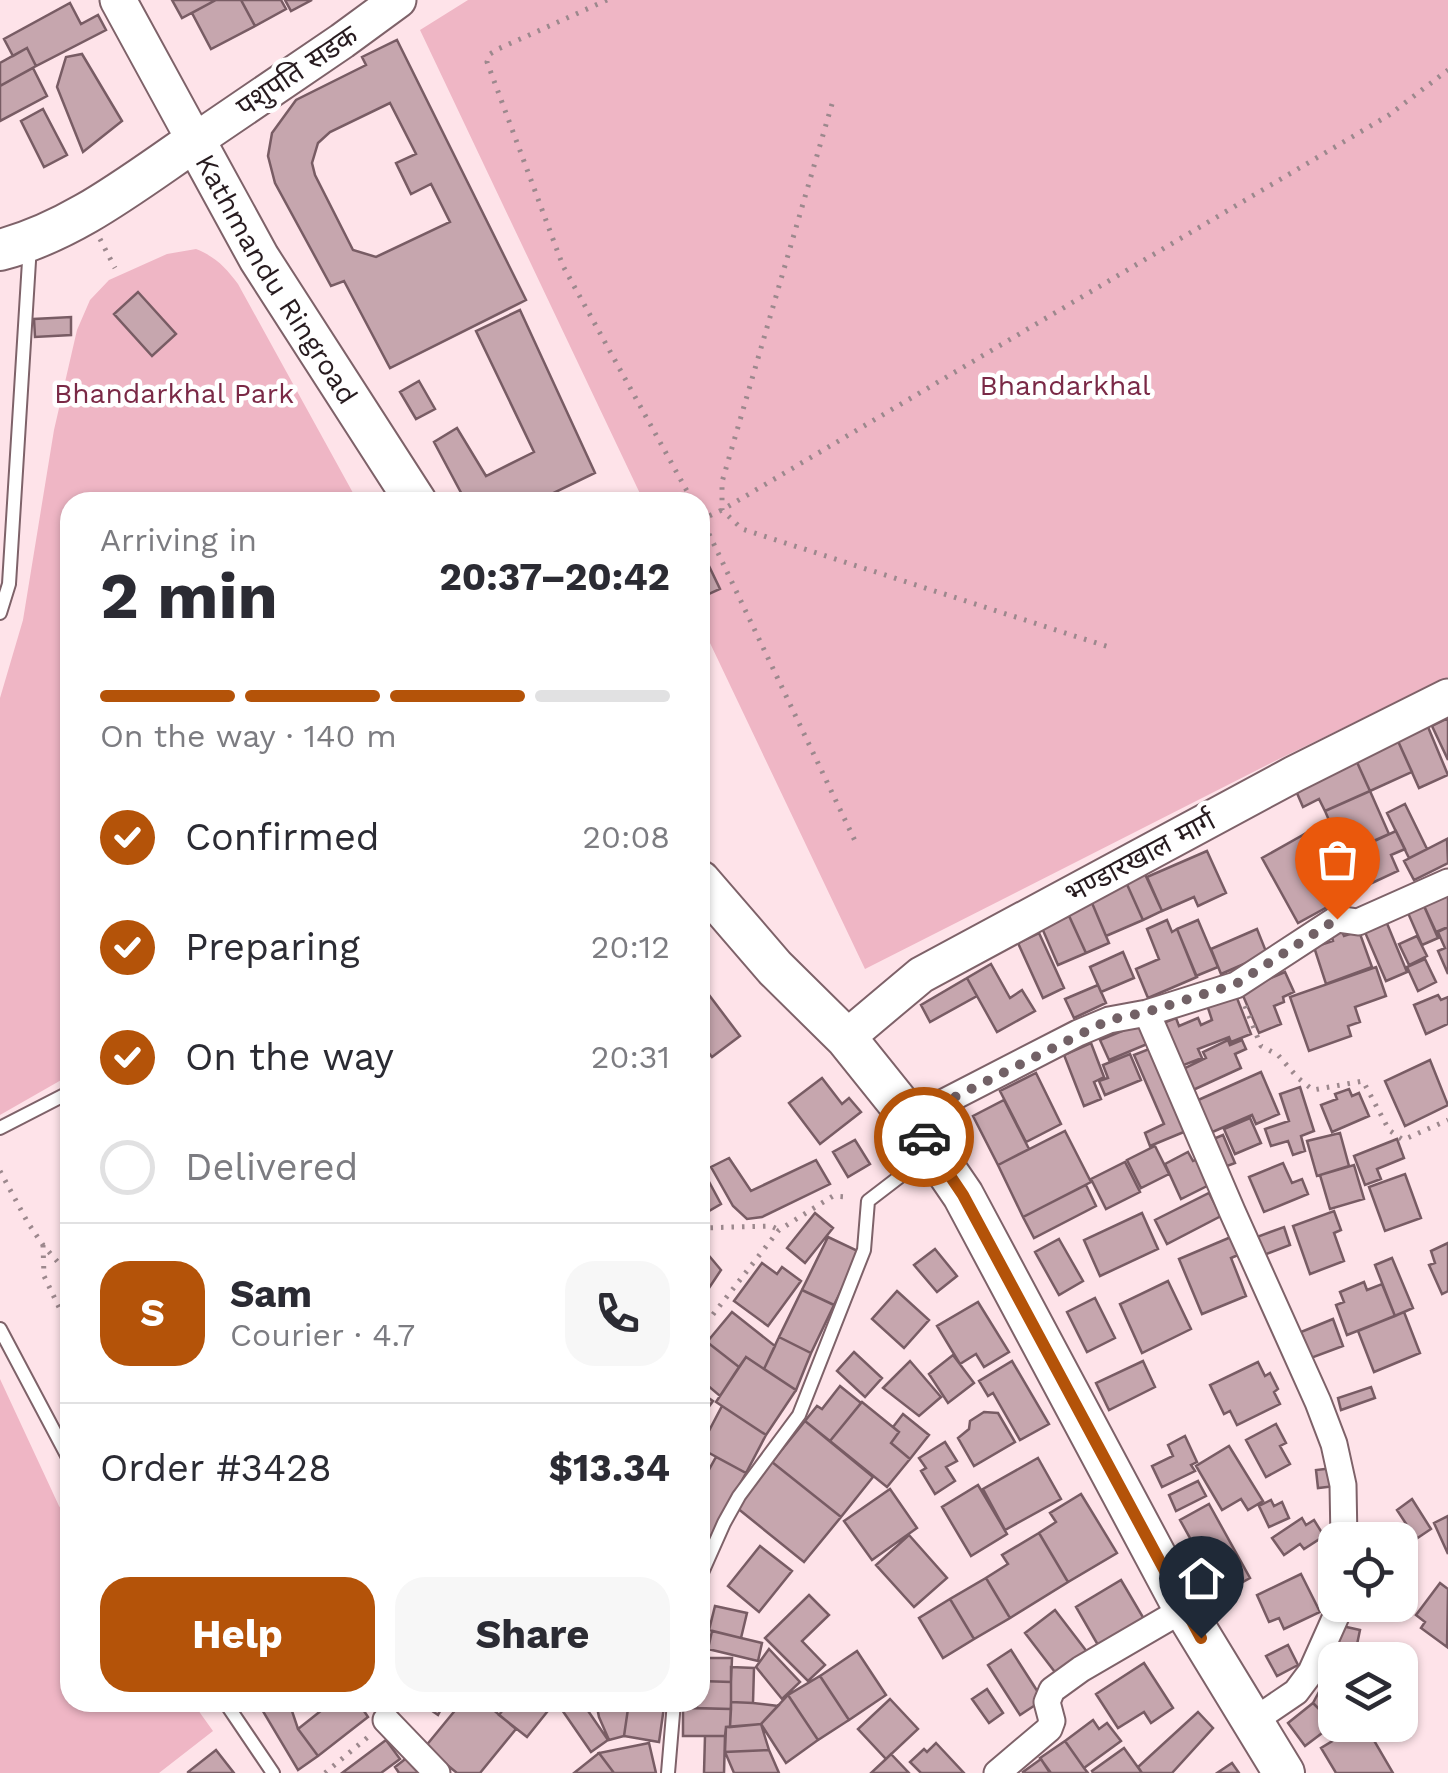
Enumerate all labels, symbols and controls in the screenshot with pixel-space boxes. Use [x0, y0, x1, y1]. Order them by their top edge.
street label: पशुपति सडक [230, 18, 365, 124]
street label: Kathmandu Ringroad [189, 148, 365, 410]
park label: Bhandarkhal [979, 369, 1151, 402]
park label: Bhandarkhal Park [54, 377, 294, 410]
text: Arriving in [100, 521, 257, 559]
text: 20:37–20:42 [439, 555, 670, 599]
text: 2 min [100, 558, 278, 634]
text: On the way · 140 m [100, 717, 397, 755]
street label: भण्डारखाल मार्ग [1059, 803, 1222, 910]
icon: check [100, 810, 155, 865]
text: Confirmed [185, 815, 380, 859]
pin [1295, 817, 1380, 920]
text: 20:08 [582, 818, 670, 856]
icon: bag [1310, 832, 1365, 887]
icon: check [100, 920, 155, 975]
text: Preparing [185, 925, 360, 969]
text: 20:12 [591, 928, 670, 966]
icon: check [100, 1030, 155, 1085]
text: On the way [185, 1035, 394, 1079]
text: 20:31 [591, 1038, 670, 1076]
courier [874, 1087, 974, 1187]
icon: car [897, 1110, 952, 1165]
text: Delivered [185, 1145, 358, 1189]
button: phone [565, 1261, 670, 1366]
text: Sam [230, 1272, 312, 1316]
text: S [140, 1291, 165, 1335]
text: Courier · 4.7 [230, 1316, 415, 1354]
text: Order #3428 [100, 1446, 332, 1490]
text: $13.34 [549, 1446, 670, 1490]
map controls [1318, 1522, 1418, 1742]
button: locate [1318, 1522, 1418, 1622]
pin [1159, 1536, 1244, 1639]
icon: home [1174, 1551, 1229, 1606]
button: Help [100, 1577, 375, 1692]
button: Share [395, 1577, 670, 1692]
button: layers [1318, 1642, 1418, 1742]

